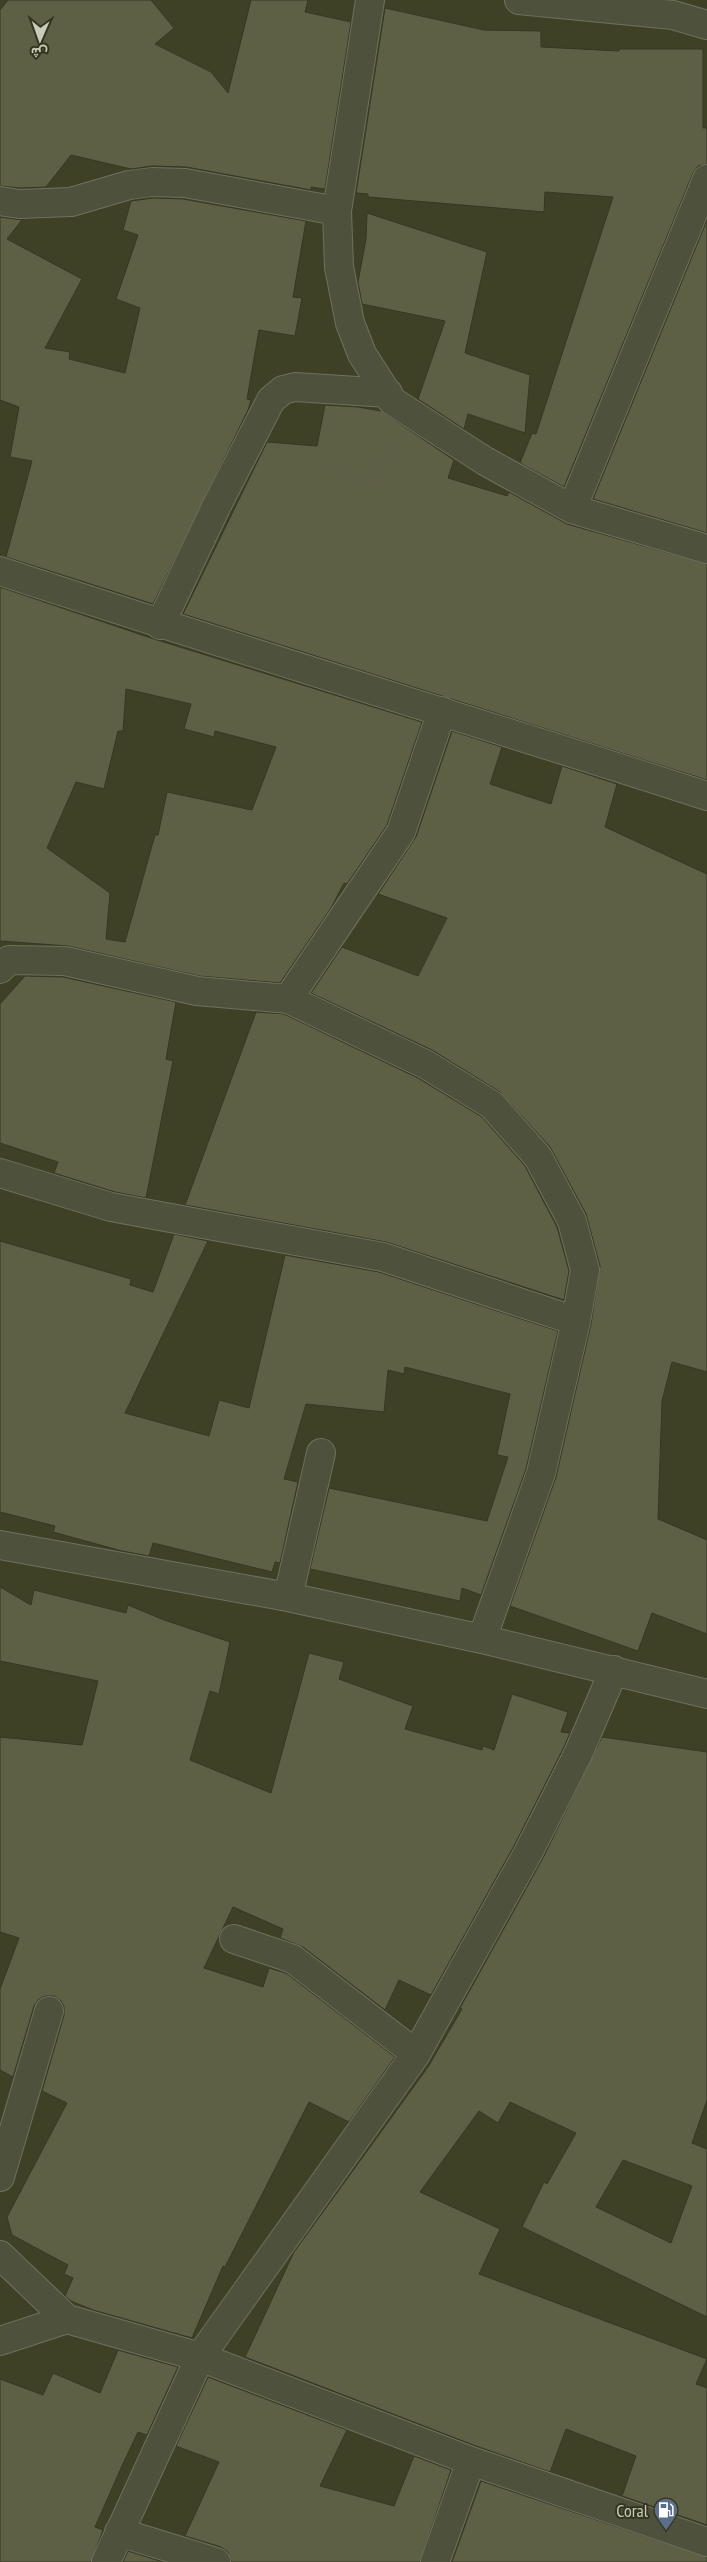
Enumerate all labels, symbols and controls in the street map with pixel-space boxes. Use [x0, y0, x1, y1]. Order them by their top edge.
north arrow [15, 15, 65, 65]
text: ش [31, 44, 48, 62]
fuel station icon: Coral [653, 2497, 679, 2531]
place label: Coral [616, 2499, 649, 2522]

